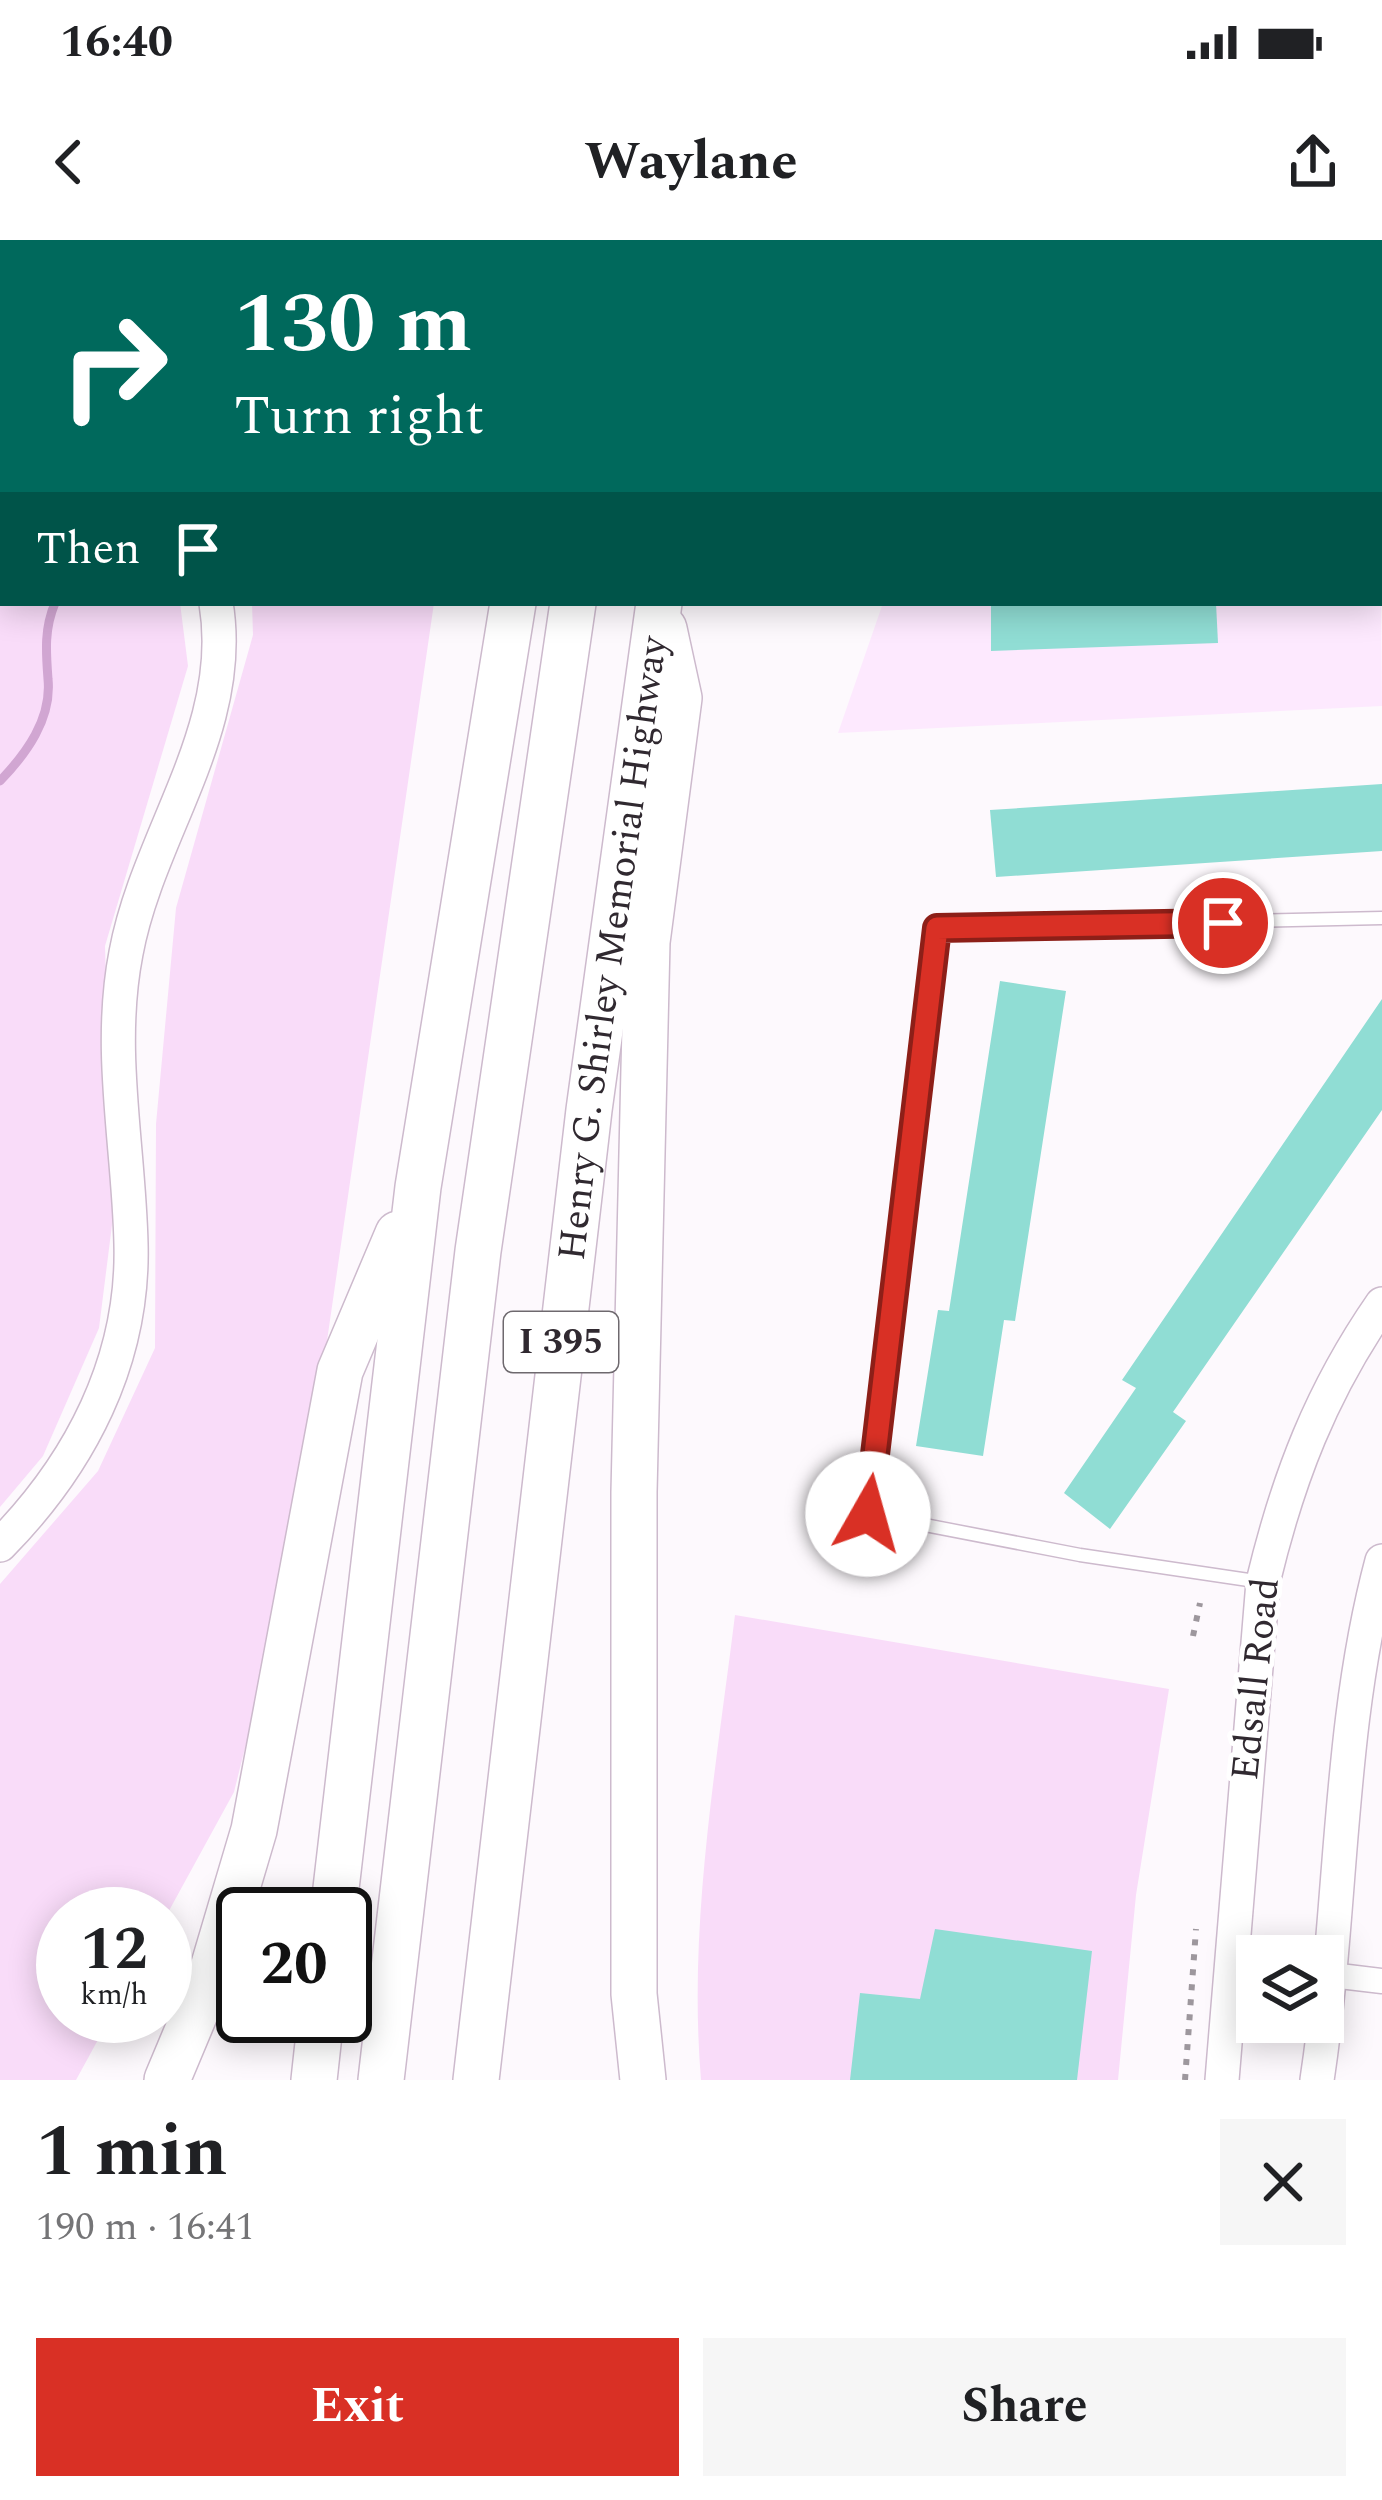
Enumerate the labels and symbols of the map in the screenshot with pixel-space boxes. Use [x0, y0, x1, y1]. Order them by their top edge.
street label: Henry G. Shirley Memorial Highway [542, 631, 684, 1264]
pin [1172, 872, 1274, 974]
road number: I 395 [504, 1312, 618, 1372]
position arrow [805, 1451, 931, 1577]
street label: Edsall Road [1216, 1575, 1296, 1783]
speed limit sign: 20 [216, 1887, 372, 2043]

